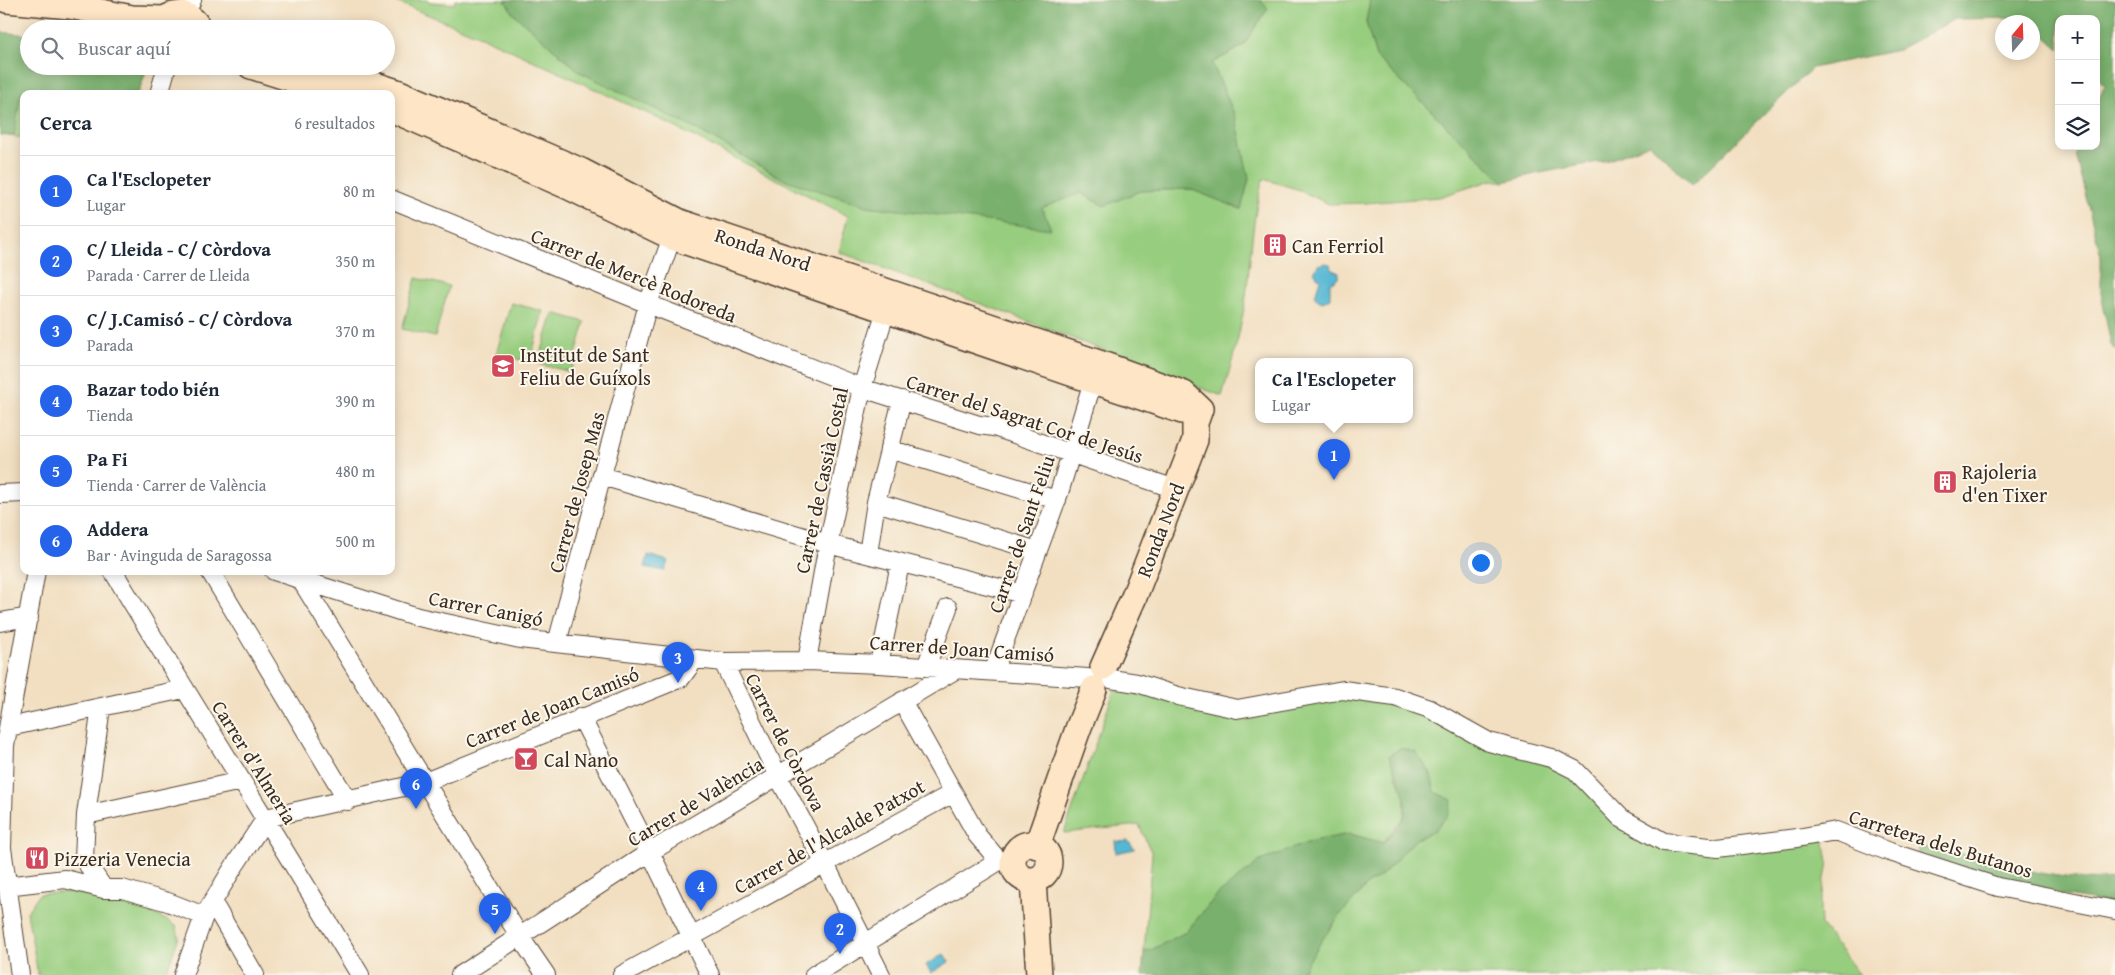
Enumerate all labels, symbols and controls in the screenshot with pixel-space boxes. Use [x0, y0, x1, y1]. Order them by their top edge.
north arrow [1995, 15, 2040, 60]
map controls [2055, 15, 2100, 150]
button: + [2055, 15, 2100, 60]
search box [20, 20, 395, 75]
icon: search [38, 34, 66, 62]
text: Buscar aquí [78, 34, 171, 62]
button: − [2055, 60, 2100, 105]
button: layers [2055, 105, 2100, 150]
text: Cerca [40, 107, 92, 138]
text: 6 resultados [294, 111, 375, 135]
text: Ca l'Esclopeter [87, 165, 211, 193]
text: 1 [52, 179, 60, 203]
text: 80 m [343, 179, 375, 203]
text: Lugar [87, 193, 126, 217]
street label: Carrer de Mercè Rodoreda [527, 220, 742, 330]
street label: Ronda Nord [711, 220, 815, 278]
place label: Can Ferriol [1292, 231, 1385, 260]
building icon: Can Ferriol [1262, 232, 1288, 258]
text: C/ Lleida - C/ Còrdova [87, 235, 271, 263]
text: 2 [52, 249, 60, 273]
text: 350 m [335, 249, 375, 273]
text: Parada · Carrer de Lleida [87, 263, 250, 287]
text: C/ J.Camisó - C/ Còrdova [87, 305, 292, 333]
text: 3 [52, 319, 60, 343]
text: 370 m [335, 319, 375, 343]
text: Parada [87, 333, 133, 357]
place label: Institut de Sant Feliu de Guíxols [520, 340, 651, 392]
school or university icon: Institut de Sant Feliu de Guíxols [490, 353, 516, 379]
popup [1255, 358, 1413, 423]
text: Ca l'Esclopeter [1272, 365, 1396, 393]
street label: Carrer del Sagrat Cor de Jesús [903, 366, 1147, 470]
text: Bazar todo bién [87, 375, 220, 403]
street label: Carrer de Cassià Costal [787, 384, 855, 576]
text: 4 [52, 389, 60, 413]
text: 390 m [335, 389, 375, 413]
text: Lugar [1272, 393, 1311, 417]
text: Tienda [87, 403, 133, 427]
street label: Carrer de Josep Mas [541, 408, 611, 576]
pin: 1 [1318, 439, 1350, 480]
text: Pa Fi [87, 445, 128, 473]
street label: Carrer de Sant Feliu [980, 451, 1062, 617]
place label: Rajoleria d'en Tixer [1962, 457, 2047, 509]
text: 5 [52, 459, 60, 483]
text: 480 m [335, 459, 375, 483]
building icon: Rajoleria d'en Tixer [1932, 469, 1958, 495]
text: Tienda · Carrer de València [87, 473, 266, 497]
street label: Ronda Nord [1129, 478, 1191, 582]
text: Addera [87, 515, 149, 543]
text: 6 [52, 529, 60, 553]
text: 500 m [335, 529, 375, 553]
text: Bar · Avinguda de Saragossa [87, 543, 272, 567]
your location [1468, 550, 1494, 576]
street label: Carrer Canigó [426, 583, 546, 633]
street label: Carrer de Joan Camisó [869, 627, 1055, 669]
pin: 3 [662, 642, 694, 683]
street label: Carrer de Joan Camisó [461, 659, 643, 755]
street label: Carrer de Còrdova [739, 668, 834, 817]
street label: Carrer d'Almeria [205, 694, 305, 830]
place label: Cal Nano [544, 745, 618, 774]
bar icon: Cal Nano [513, 746, 539, 772]
street label: Carrer de València [621, 748, 769, 853]
pin: 6 [400, 768, 432, 809]
street label: Carrer de l'Alcalde Patxot [728, 771, 930, 901]
street label: Carretera dels Butanos [1846, 801, 2036, 885]
place label: Pizzeria Venecia [54, 844, 191, 873]
restaurant icon: Pizzeria Venecia [24, 845, 50, 871]
pin: 4 [685, 870, 717, 911]
pin: 5 [479, 893, 511, 934]
pin: 2 [824, 913, 856, 954]

